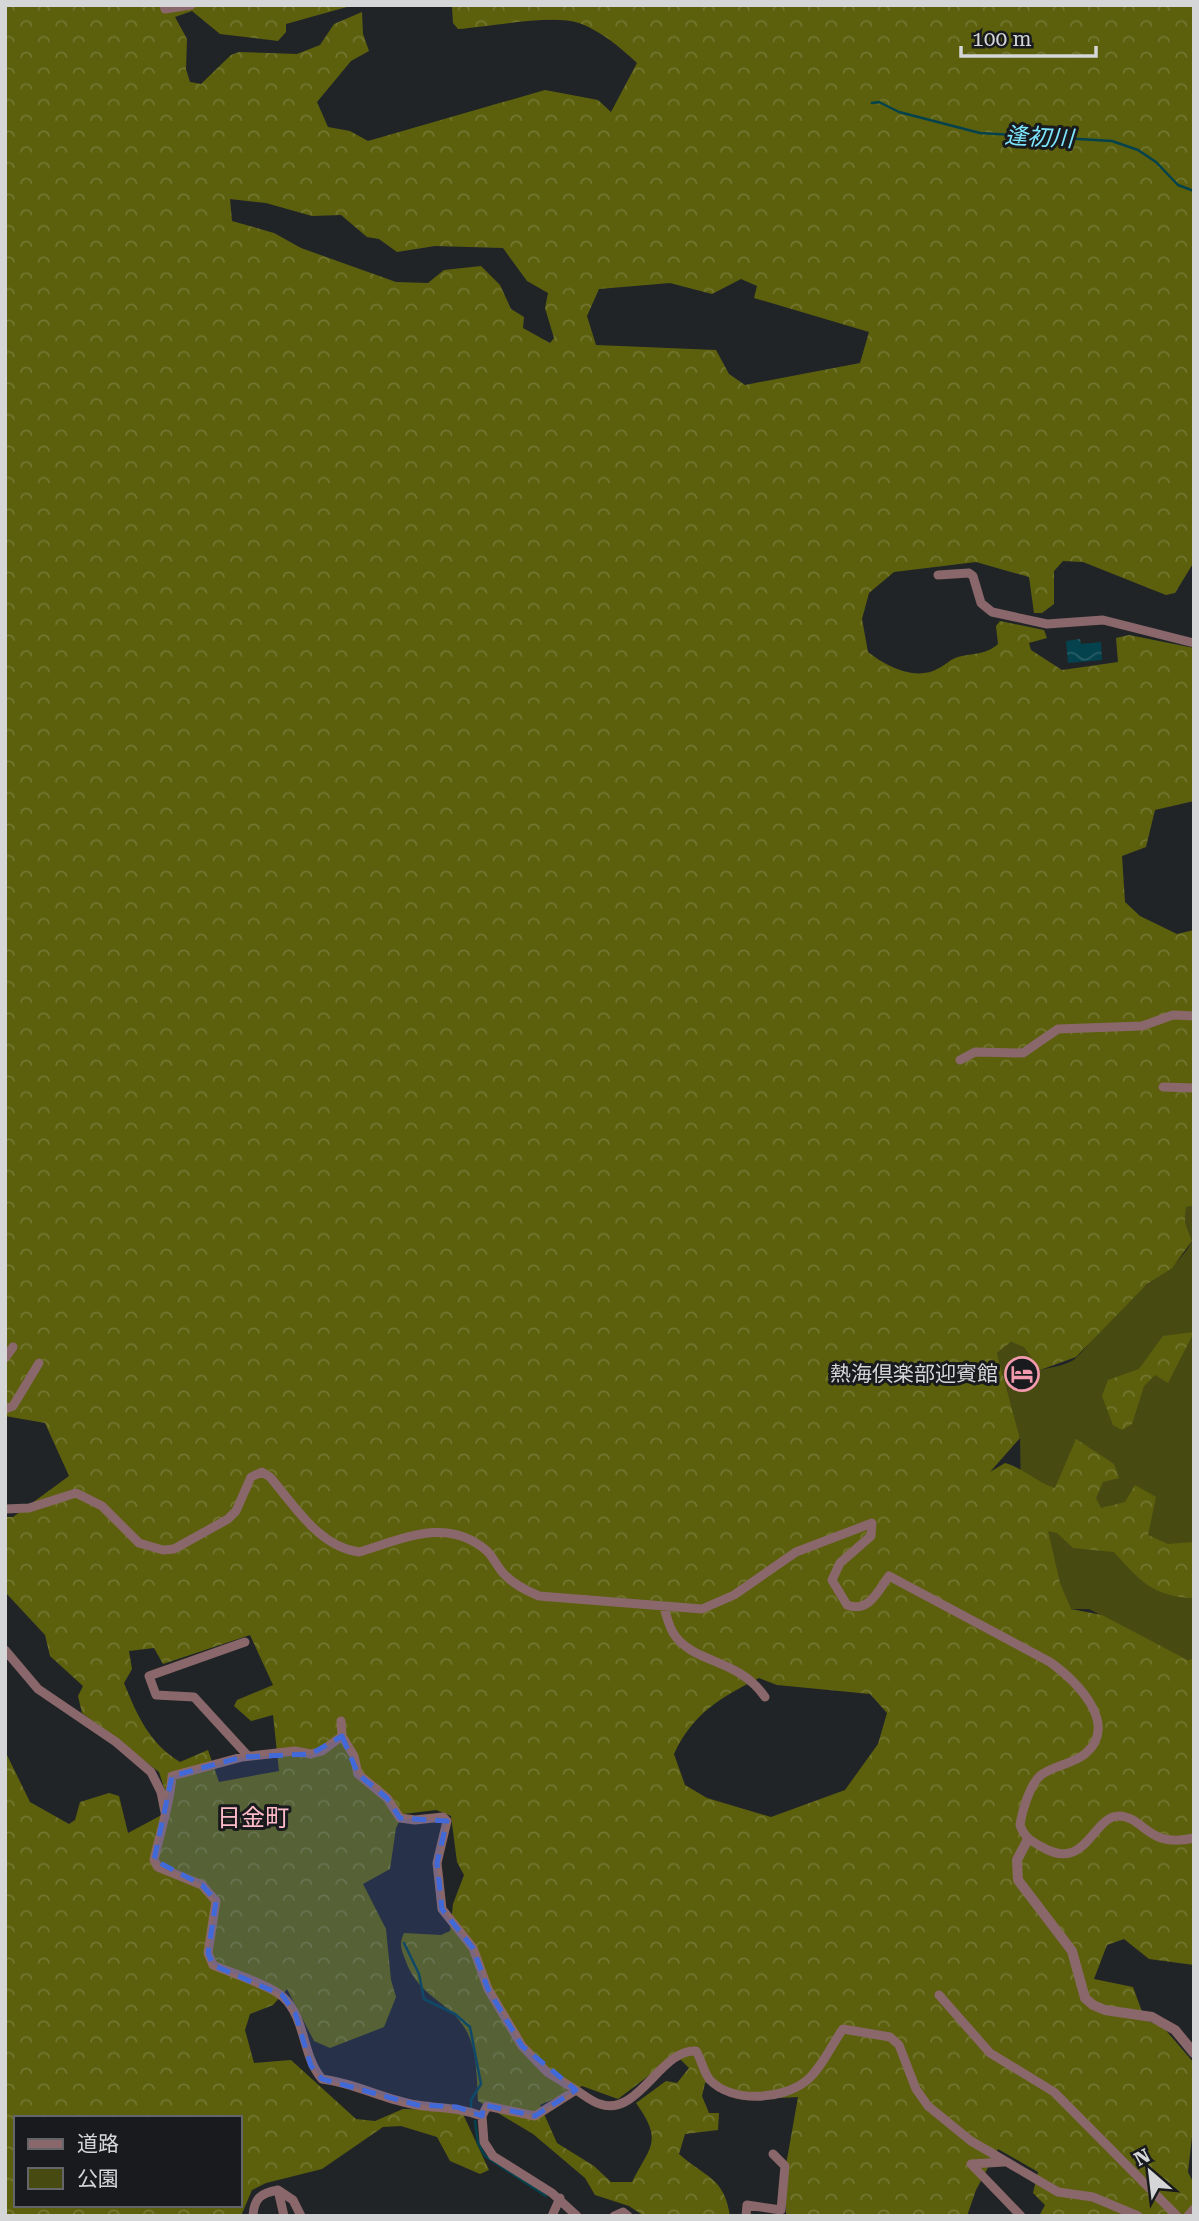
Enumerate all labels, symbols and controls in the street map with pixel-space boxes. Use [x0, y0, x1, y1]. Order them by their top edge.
scale bar [961, 14, 1096, 58]
text: 100 m [972, 27, 1032, 51]
water label: 逢初川 [1004, 122, 1077, 153]
hotel icon: 熱海倶楽部迎賓館 [1003, 1355, 1041, 1393]
place label: 熱海倶楽部迎賓館 [830, 1362, 998, 1386]
district label: 日金町 [217, 1804, 289, 1832]
legend [14, 2116, 242, 2207]
text: 道路 [77, 2132, 119, 2156]
north arrow [1115, 2137, 1185, 2207]
text: N [1130, 2144, 1154, 2171]
text: 公園 [77, 2167, 119, 2191]

